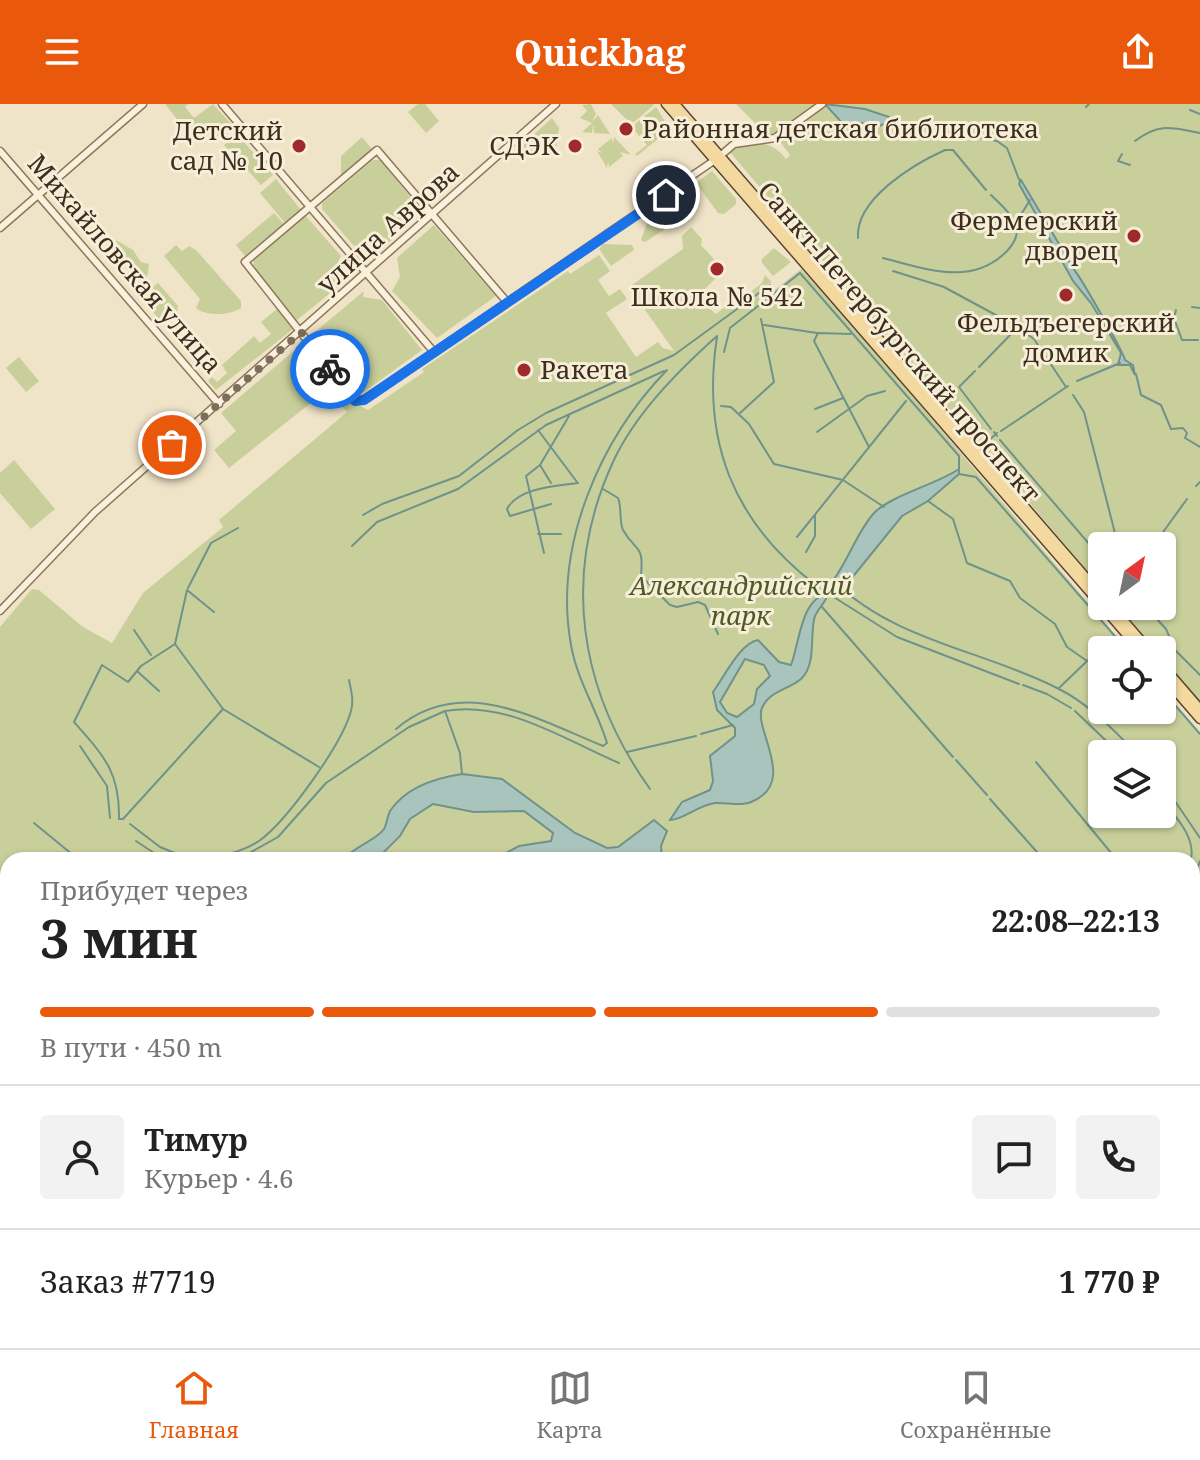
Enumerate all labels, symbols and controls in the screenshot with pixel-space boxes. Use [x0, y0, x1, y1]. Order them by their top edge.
text: Quickbag [514, 28, 686, 77]
icon: menu [40, 30, 84, 74]
icon: share [1116, 30, 1160, 74]
place label: Районная детская библиотека [642, 110, 1039, 146]
place label: Детский сад № 10 [170, 112, 283, 178]
marker: Районная детская библиотека [617, 120, 635, 138]
place label: СДЭК [489, 127, 560, 163]
marker: Детский сад № 10 [290, 137, 308, 155]
marker: СДЭК [566, 137, 584, 155]
street label: Михайловская улица [20, 146, 231, 381]
street label: улица Аврова [308, 153, 466, 301]
pin [632, 161, 700, 229]
icon: home [644, 173, 688, 217]
street label: Санкт-Петербургский проспект [750, 173, 1050, 510]
place label: Фермерский дворец [950, 202, 1118, 268]
marker: Фермерский дворец [1125, 227, 1143, 245]
marker: Школа № 542 [708, 260, 726, 278]
place label: Школа № 542 [631, 278, 803, 314]
marker: Фельдъегерский домик [1057, 286, 1075, 304]
place label: Фельдъегерский домик [957, 304, 1175, 370]
courier [290, 329, 370, 409]
icon: bike [308, 347, 352, 391]
place label: Ракета [540, 351, 629, 387]
marker: Ракета [515, 361, 533, 379]
pin [138, 411, 206, 479]
icon: bag [150, 423, 194, 467]
north arrow [1088, 532, 1176, 620]
map controls [1088, 532, 1176, 828]
park label: Александрийский парк [628, 567, 852, 633]
button: locate [1088, 636, 1176, 724]
button: layers [1088, 740, 1176, 828]
text: Прибудет через [40, 872, 248, 908]
text: 22:08–22:13 [991, 900, 1160, 941]
text: 3 мин [40, 902, 198, 973]
text: В пути · 450 m [40, 1029, 222, 1065]
button: person [40, 1115, 124, 1199]
button: chat [972, 1115, 1056, 1199]
button: phone [1076, 1115, 1160, 1199]
text: Тимур [144, 1119, 248, 1160]
text: Курьер · 4.6 [144, 1160, 294, 1196]
text: Заказ #7719 [40, 1261, 216, 1302]
text: 1 770 ₽ [1059, 1261, 1160, 1302]
tab: Главная [149, 1366, 239, 1444]
tab: Карта [536, 1366, 603, 1444]
tab: Сохранённые [900, 1366, 1051, 1444]

